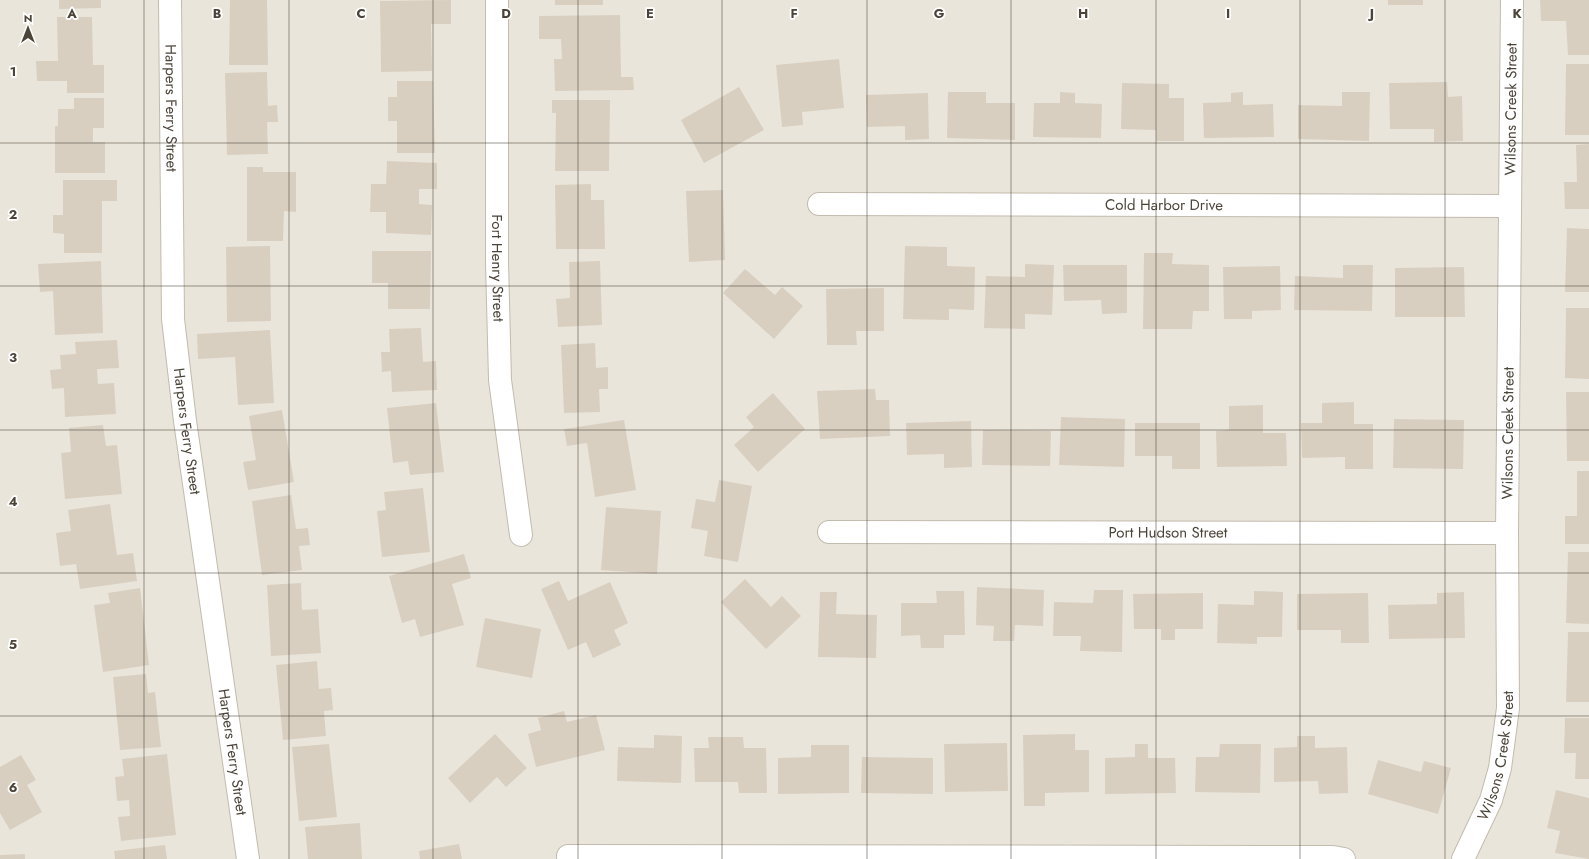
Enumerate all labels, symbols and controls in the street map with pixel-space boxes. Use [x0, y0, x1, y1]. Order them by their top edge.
text: A [66, 4, 77, 23]
text: B [213, 4, 222, 23]
text: C [356, 4, 366, 23]
text: D [501, 4, 511, 23]
text: E [646, 4, 654, 23]
text: F [790, 4, 798, 23]
text: G [934, 4, 945, 23]
text: H [1078, 4, 1088, 23]
text: I [1226, 4, 1230, 23]
text: J [1367, 4, 1374, 23]
text: K [1512, 4, 1522, 23]
north arrow [8, 8, 48, 48]
text: N [24, 10, 32, 26]
street label: Wilsons Creek Street [1499, 42, 1523, 175]
street label: Harpers Ferry Street [159, 44, 183, 172]
text: 1 [10, 62, 16, 81]
street label: Cold Harbor Drive [1105, 194, 1223, 216]
text: 2 [9, 205, 17, 224]
street label: Fort Henry Street [486, 214, 510, 322]
text: 3 [9, 348, 17, 367]
street label: Wilsons Creek Street [1496, 366, 1520, 499]
street label: Harpers Ferry Street [168, 367, 206, 496]
text: 4 [8, 492, 18, 511]
street label: Port Hudson Street [1109, 521, 1228, 544]
text: 5 [9, 635, 17, 654]
street label: Harpers Ferry Street [213, 687, 253, 817]
street label: Wilsons Creek Street [1472, 690, 1519, 824]
text: 6 [9, 778, 18, 797]

